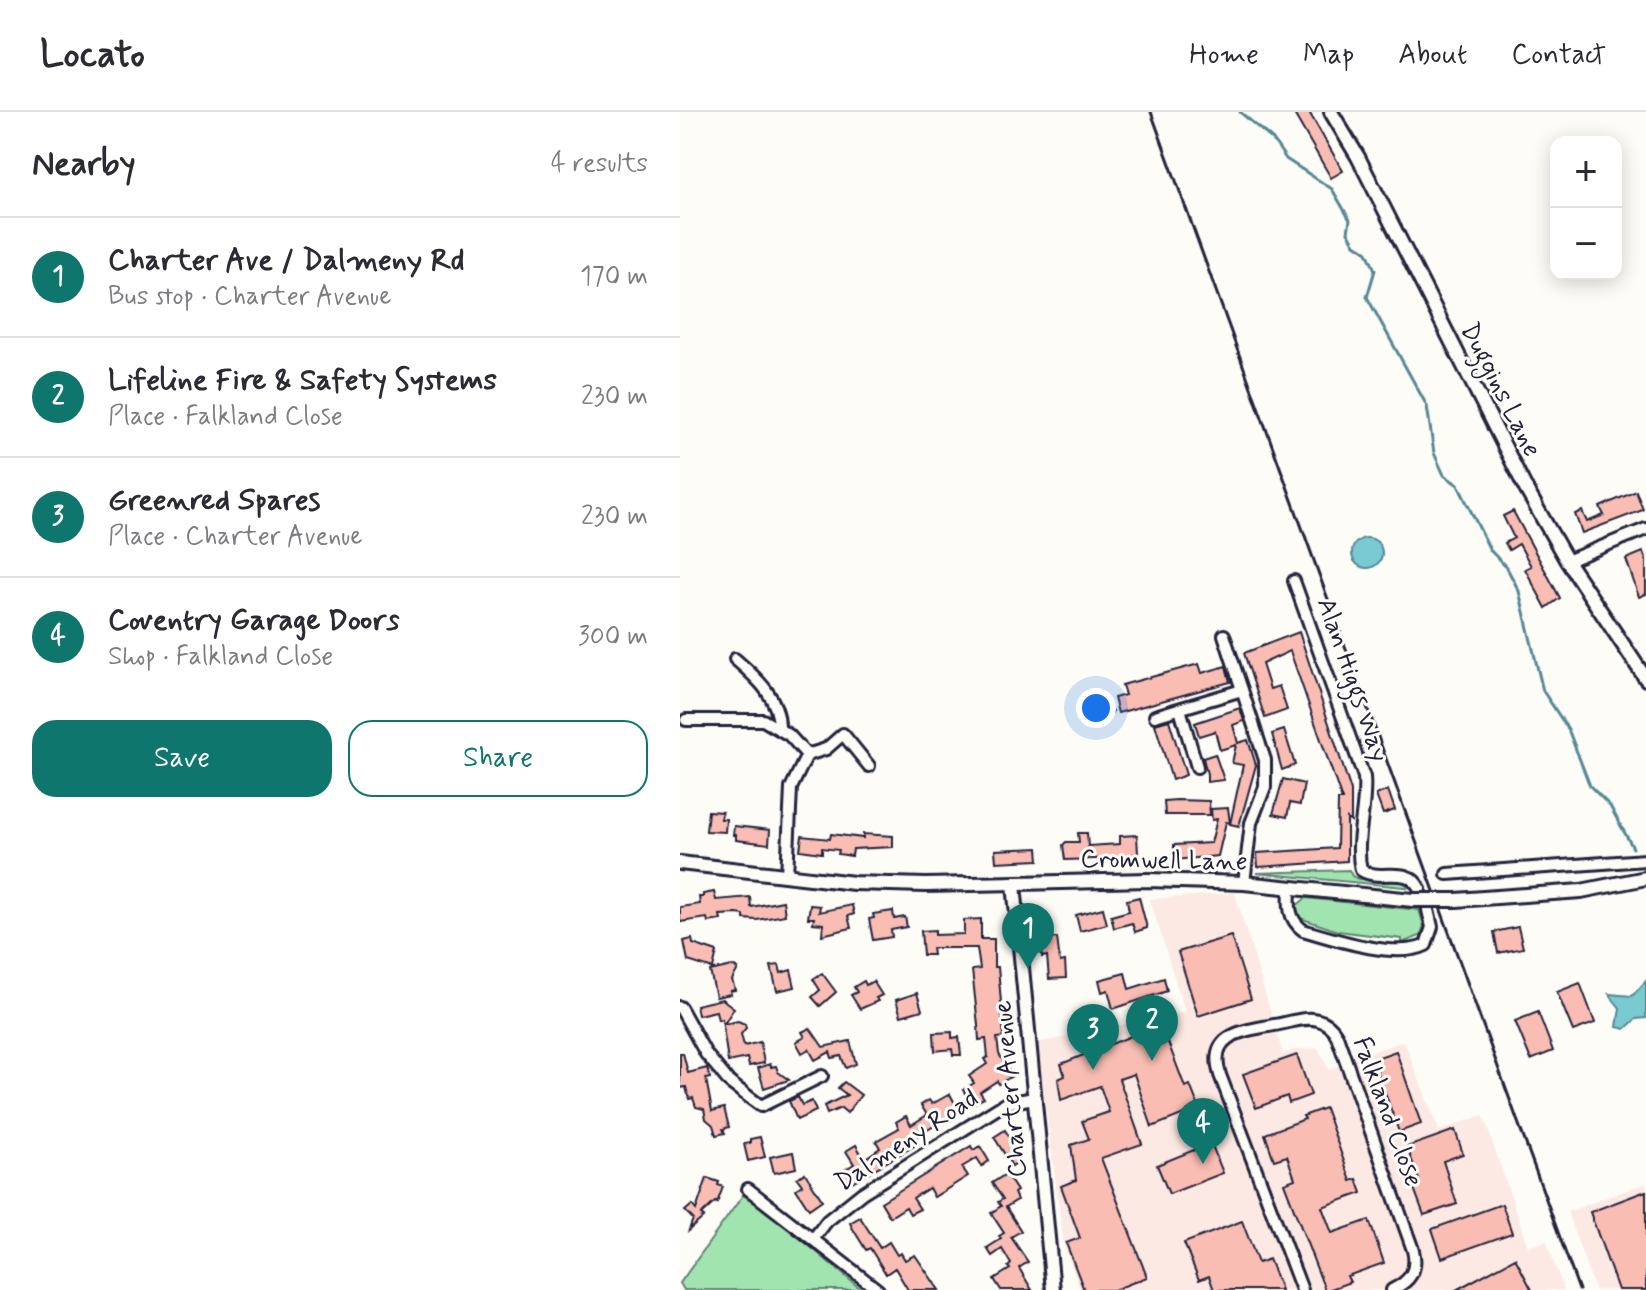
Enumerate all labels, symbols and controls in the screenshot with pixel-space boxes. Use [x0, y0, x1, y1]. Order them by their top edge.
text: Locato [40, 31, 145, 80]
text: Home [1189, 37, 1259, 74]
text: Map [1303, 37, 1354, 74]
text: About [1398, 37, 1467, 74]
text: Contact [1511, 37, 1606, 74]
map controls [1550, 136, 1622, 280]
button: + [1550, 136, 1622, 208]
text: Nearby [32, 142, 136, 187]
text: 4 results [551, 147, 648, 181]
button: − [1550, 208, 1622, 280]
text: Charter Ave / Dalmeny Rd [108, 241, 465, 280]
text: 1 [52, 260, 64, 294]
text: 170 m [580, 260, 648, 294]
text: Bus stop · Charter Avenue [108, 280, 391, 314]
street label: Duggins Lane [1449, 317, 1548, 464]
text: Lifeline Fire & Safety Systems [108, 361, 497, 400]
text: 2 [52, 380, 64, 414]
text: 230 m [581, 380, 648, 414]
text: Place · Falkland Close [108, 400, 343, 434]
text: Greenred Spares [108, 481, 320, 520]
text: 3 [52, 500, 64, 534]
text: 230 m [581, 500, 648, 534]
text: Place · Charter Avenue [108, 520, 363, 554]
street label: Alan Higgs Way [1305, 593, 1396, 768]
text: Coventry Garage Doors [108, 601, 399, 640]
text: 4 [50, 620, 66, 654]
text: 300 m [578, 620, 648, 654]
text: Shop · Falkland Close [108, 640, 333, 674]
your location [1076, 688, 1116, 728]
button: Save [32, 720, 332, 797]
button: Share [348, 720, 648, 797]
street label: Cromwell Lane [1080, 843, 1248, 879]
pin: 1 [1002, 903, 1054, 969]
pin: 2 [1126, 995, 1178, 1061]
street label: Charter Avenue [986, 999, 1036, 1179]
pin: 3 [1067, 1004, 1119, 1070]
street label: Falkland Close [1344, 1032, 1430, 1192]
street label: Dalmeny Road [829, 1082, 985, 1200]
pin: 4 [1177, 1098, 1229, 1164]

